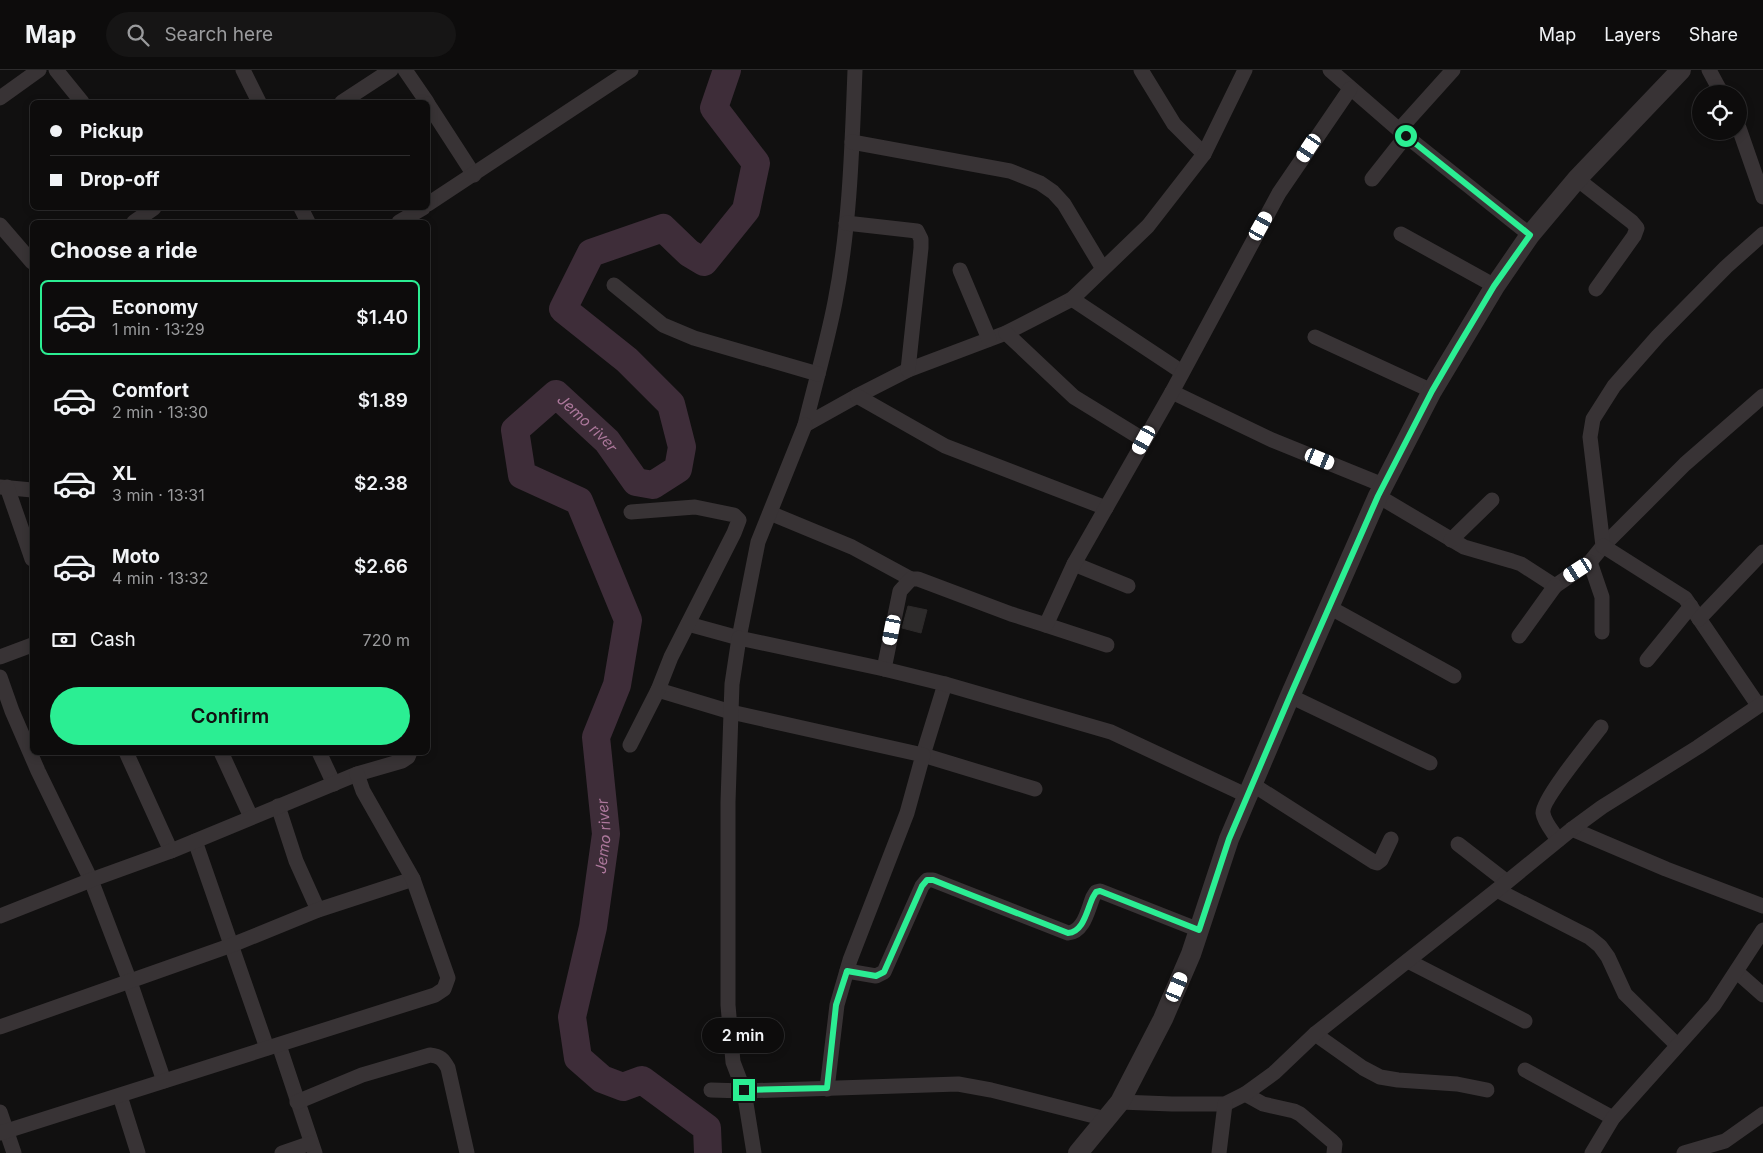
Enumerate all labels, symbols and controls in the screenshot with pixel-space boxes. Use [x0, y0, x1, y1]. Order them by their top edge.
search box [106, 12, 456, 57]
text: Map [25, 20, 76, 49]
icon: search [124, 21, 152, 49]
text: Search here [164, 23, 273, 46]
text: Map [1539, 24, 1576, 45]
text: Layers [1604, 24, 1661, 45]
text: Share [1689, 24, 1738, 45]
map controls [1692, 85, 1747, 140]
button: locate [1692, 85, 1747, 140]
text: Pickup [80, 120, 143, 143]
route start [1395, 125, 1417, 147]
car [1294, 131, 1323, 165]
text: Drop-off [80, 168, 160, 191]
car [1247, 209, 1274, 243]
text: Choose a ride [50, 237, 198, 263]
icon: car [52, 295, 97, 340]
text: Economy [112, 296, 198, 319]
text: $1.40 [356, 306, 408, 329]
text: 1 min · 13:29 [112, 319, 205, 339]
icon: car [52, 378, 97, 423]
text: Comfort [112, 379, 189, 402]
text: $1.89 [358, 389, 408, 412]
water label: Jemo river [554, 390, 622, 456]
text: 2 min · 13:30 [112, 402, 208, 422]
car [1130, 423, 1157, 457]
car [1303, 446, 1336, 472]
icon: car [52, 461, 97, 506]
text: XL [112, 462, 137, 485]
text: $2.38 [354, 472, 408, 495]
text: 3 min · 13:31 [112, 485, 205, 505]
icon: car [52, 544, 97, 589]
text: Moto [112, 545, 160, 568]
text: $2.66 [354, 555, 408, 578]
car [1561, 556, 1594, 584]
text: 4 min · 13:32 [112, 568, 208, 588]
car [881, 614, 902, 646]
icon: cash [50, 626, 78, 654]
text: Cash [90, 628, 136, 651]
text: 720 m [363, 630, 410, 650]
button: Confirm [50, 687, 410, 745]
water label: Jemo river [591, 797, 615, 875]
car [1164, 970, 1189, 1004]
callout: 2 min [703, 1018, 785, 1052]
text: 2 min [722, 1025, 764, 1045]
route end [733, 1079, 755, 1101]

